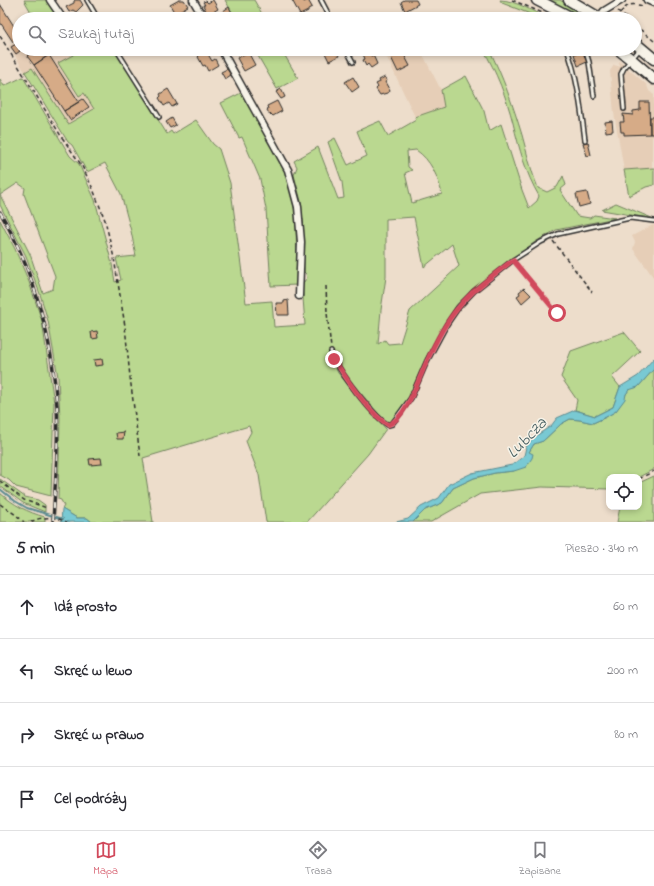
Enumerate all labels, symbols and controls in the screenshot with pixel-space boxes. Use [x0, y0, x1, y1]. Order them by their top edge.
search box [12, 12, 642, 56]
icon: search [26, 23, 48, 45]
text: Szukaj tutaj [58, 23, 134, 45]
route start [548, 304, 566, 322]
route end [325, 350, 343, 368]
water label: Lubcza [501, 411, 554, 464]
map controls [606, 474, 642, 510]
button: locate [606, 474, 642, 510]
text: 5 min [16, 536, 55, 561]
text: Pieszo · 340 m [565, 539, 638, 558]
icon: ahead [16, 596, 38, 618]
text: Idź prosto [54, 596, 117, 618]
text: 60 m [613, 597, 638, 616]
icon: left [16, 660, 38, 682]
text: Skręć w lewo [54, 660, 132, 682]
text: 200 m [607, 661, 638, 680]
icon: right [16, 724, 38, 746]
text: Skręć w prawo [54, 724, 144, 746]
text: 80 m [614, 725, 638, 744]
icon: arrive [16, 788, 38, 810]
text: Cel podróży [54, 788, 127, 810]
tab: Mapa [93, 839, 118, 879]
tab: Trasa [305, 839, 332, 879]
tab: Zapisane [519, 839, 561, 879]

